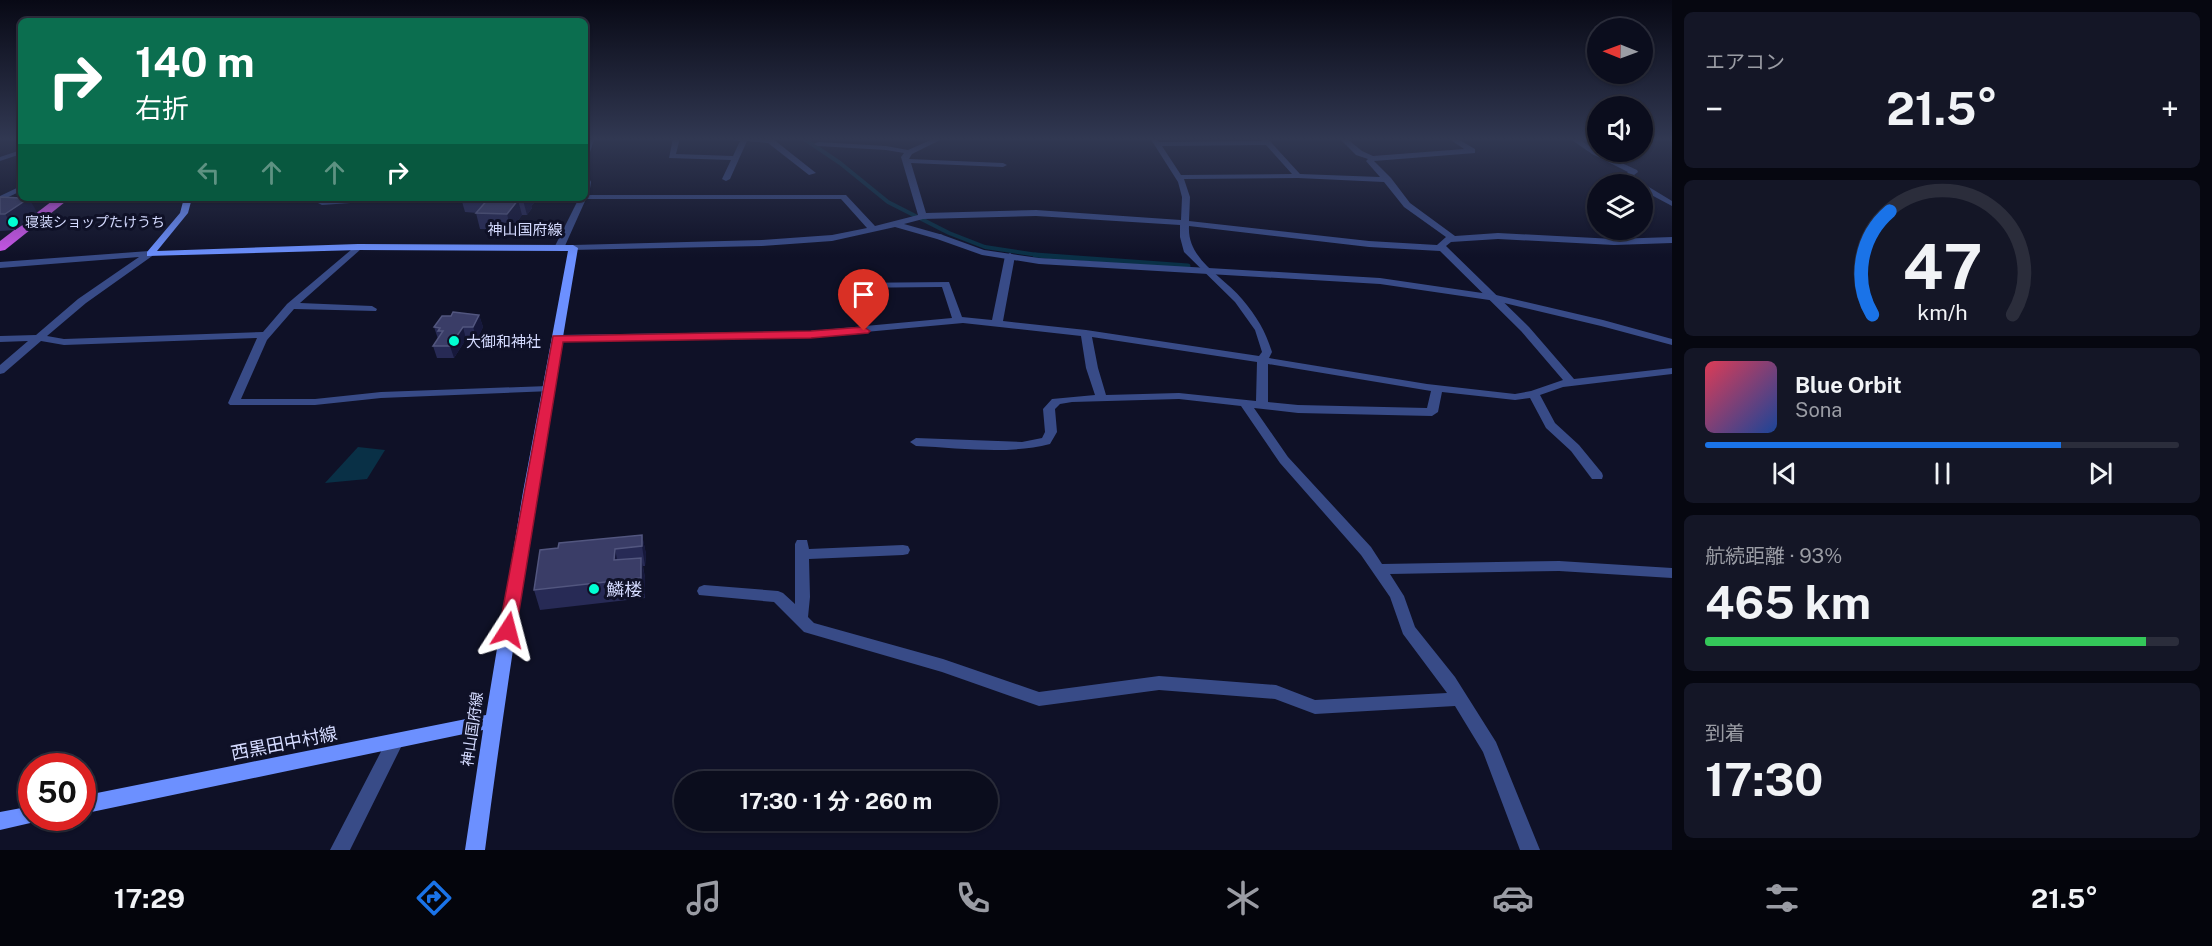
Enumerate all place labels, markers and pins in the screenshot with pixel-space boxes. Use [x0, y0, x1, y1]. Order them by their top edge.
place label: 寝装ショップたけうち [25, 214, 165, 230]
marker: 寝装ショップたけうち [6, 215, 20, 229]
pin [838, 269, 889, 331]
place label: 大御和神社 [466, 333, 541, 350]
marker: 大御和神社 [447, 334, 461, 348]
place label: 鱗楼 [606, 579, 642, 600]
marker: 鱗楼 [587, 582, 601, 596]

